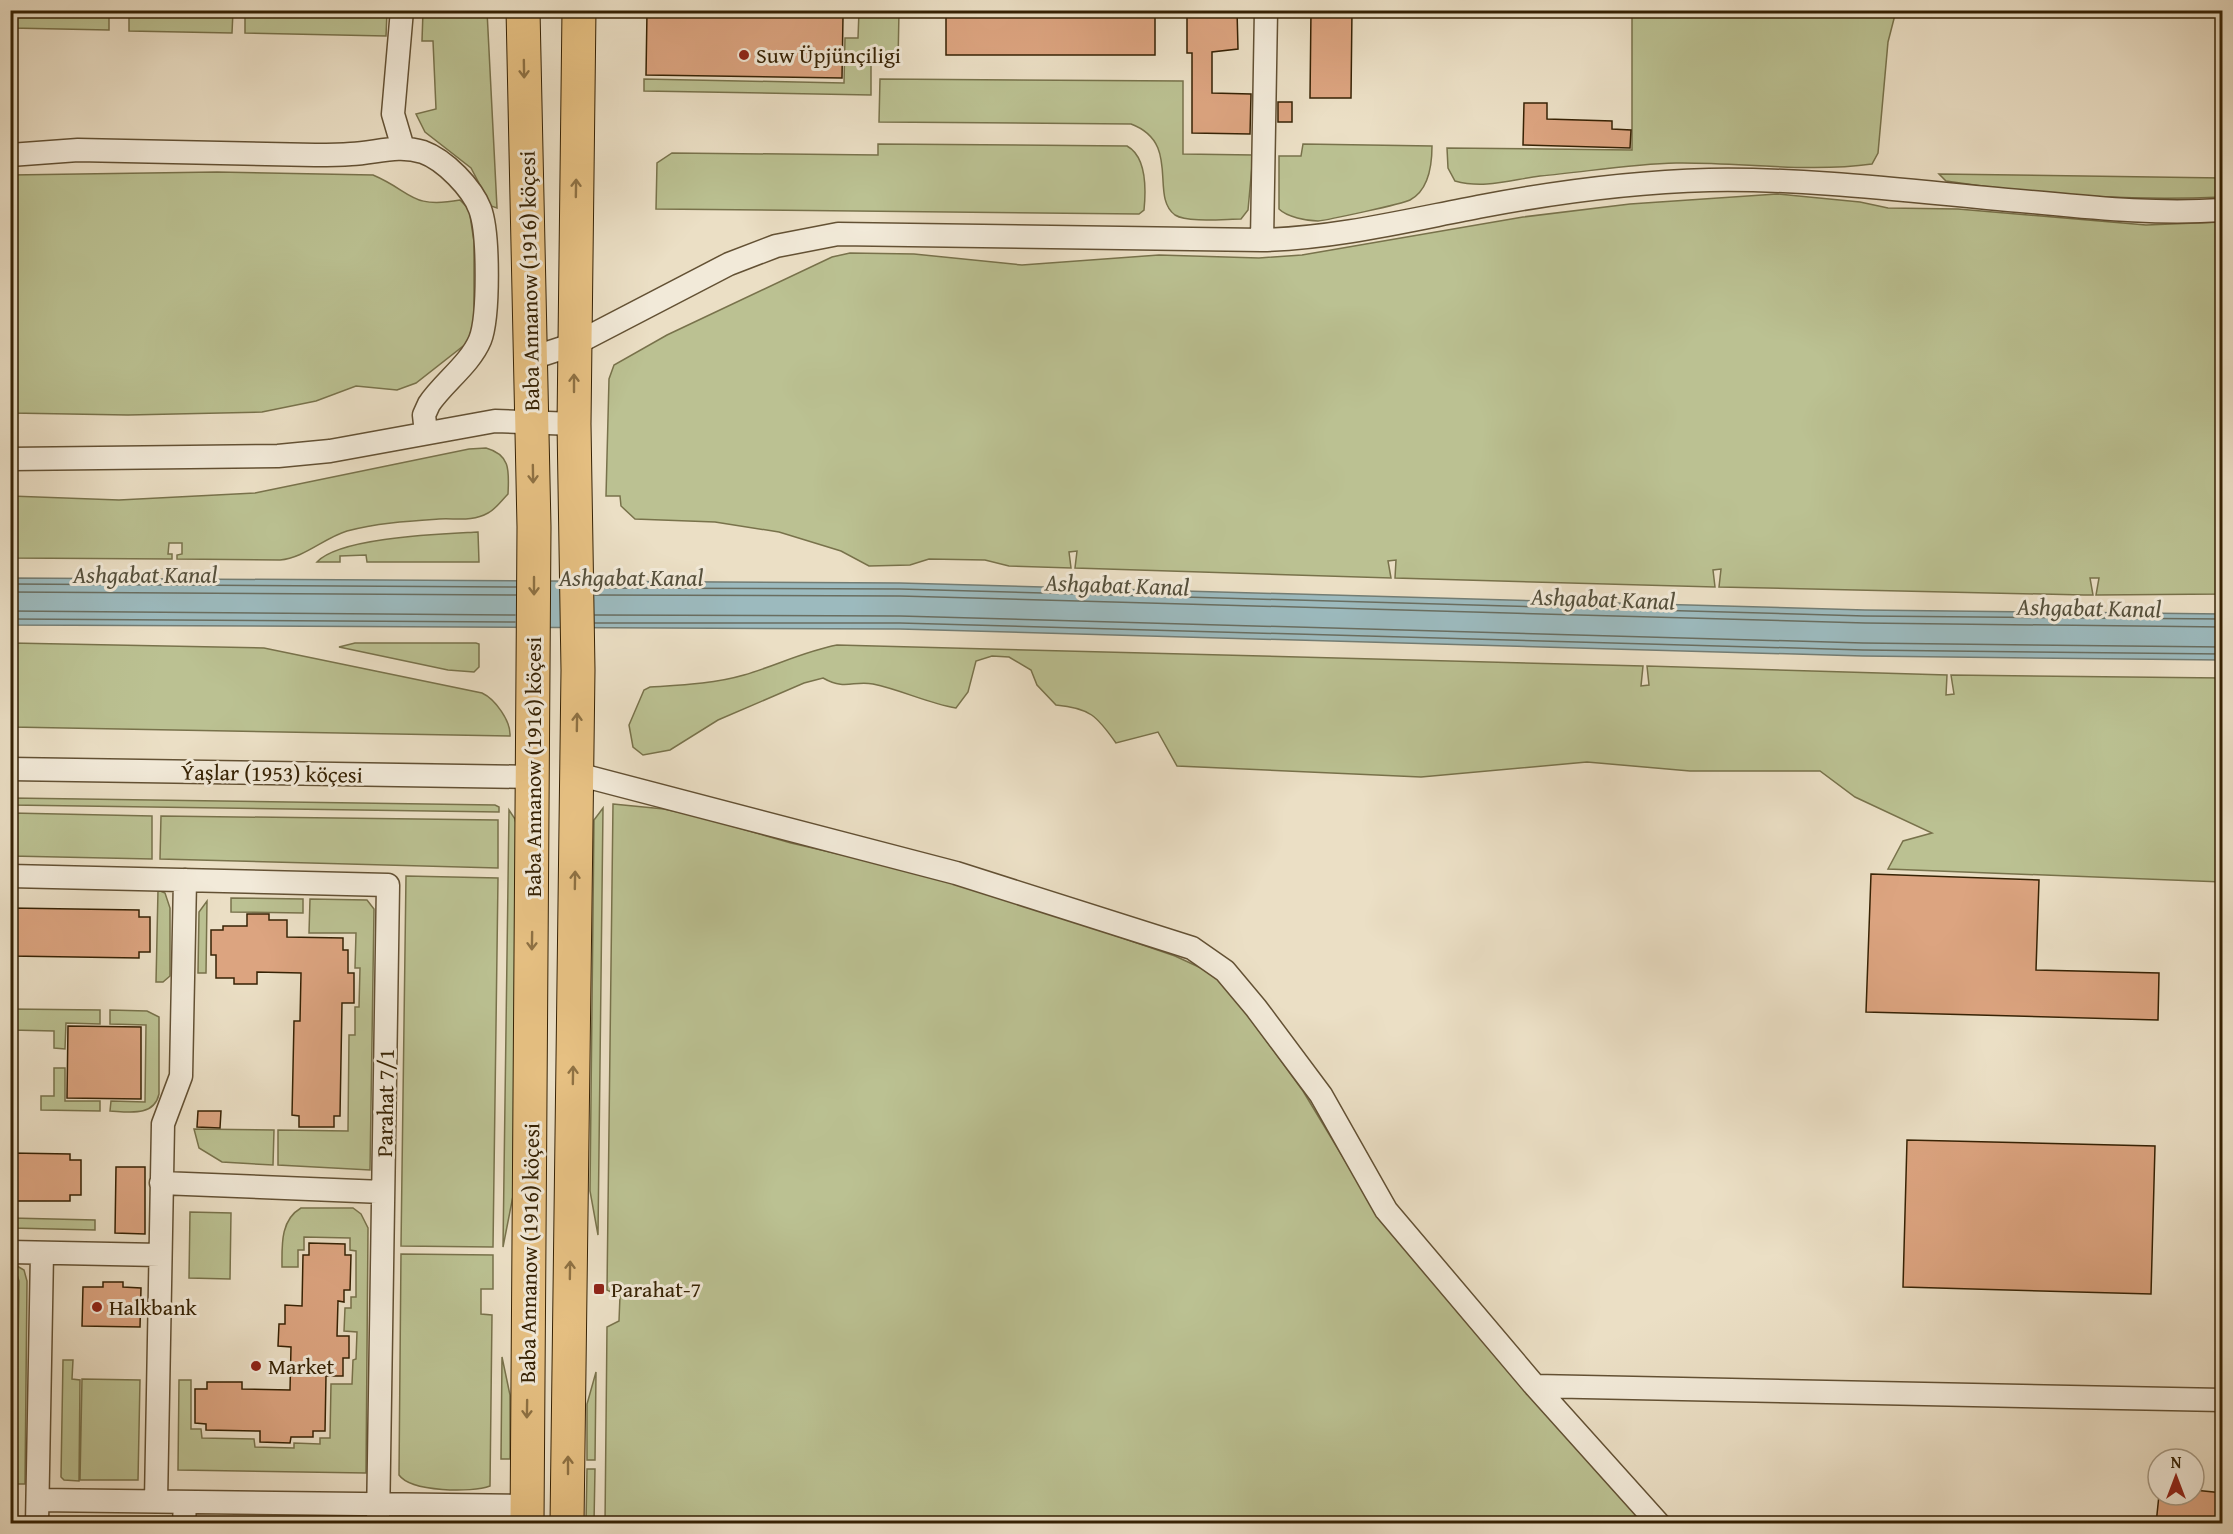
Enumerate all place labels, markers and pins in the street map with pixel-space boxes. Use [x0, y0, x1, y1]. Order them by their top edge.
place label: Suw Üpjünçiligi [756, 39, 901, 71]
marker: Suw Üpjünçiligi [737, 48, 751, 62]
place label: Parahat-7 [611, 1273, 701, 1305]
marker: Parahat-7 [592, 1282, 606, 1296]
place label: Halkbank [109, 1291, 197, 1323]
marker: Halkbank [90, 1300, 104, 1314]
place label: Market [268, 1350, 335, 1382]
marker: Market [249, 1359, 263, 1373]

